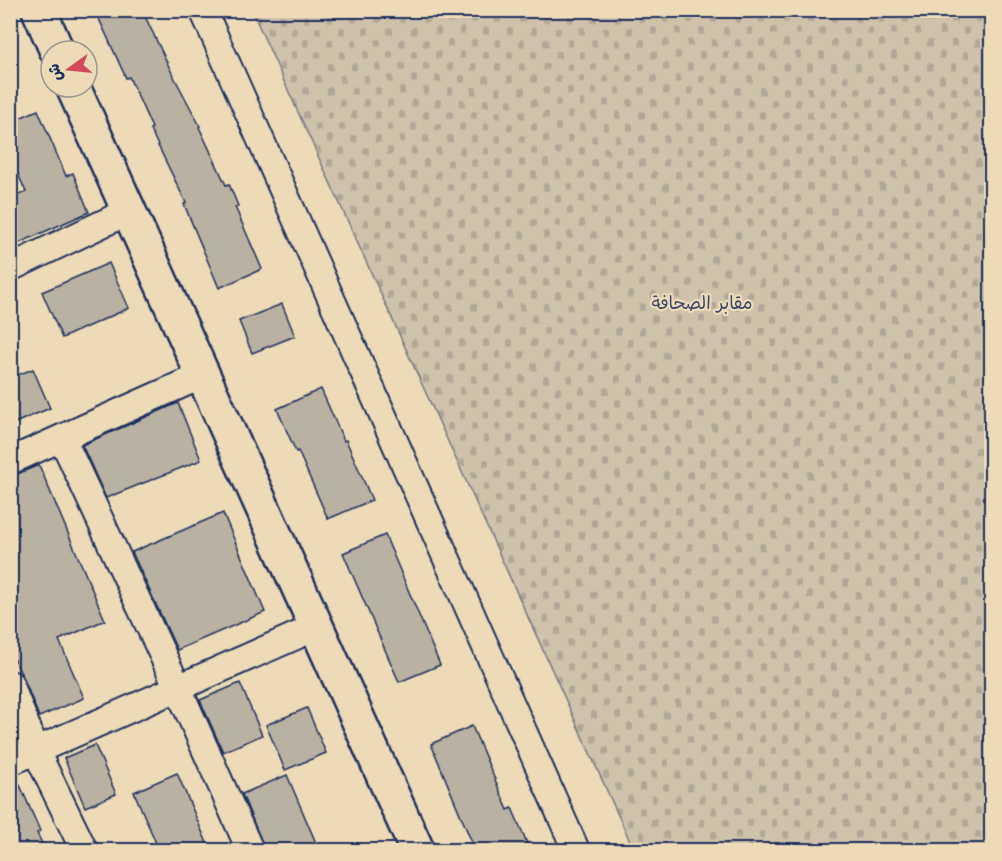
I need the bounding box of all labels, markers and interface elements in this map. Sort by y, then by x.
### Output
north arrow [39,39,99,99]
text: ش [40,62,67,85]
park label: مقابر الصحافة [652,288,752,315]

